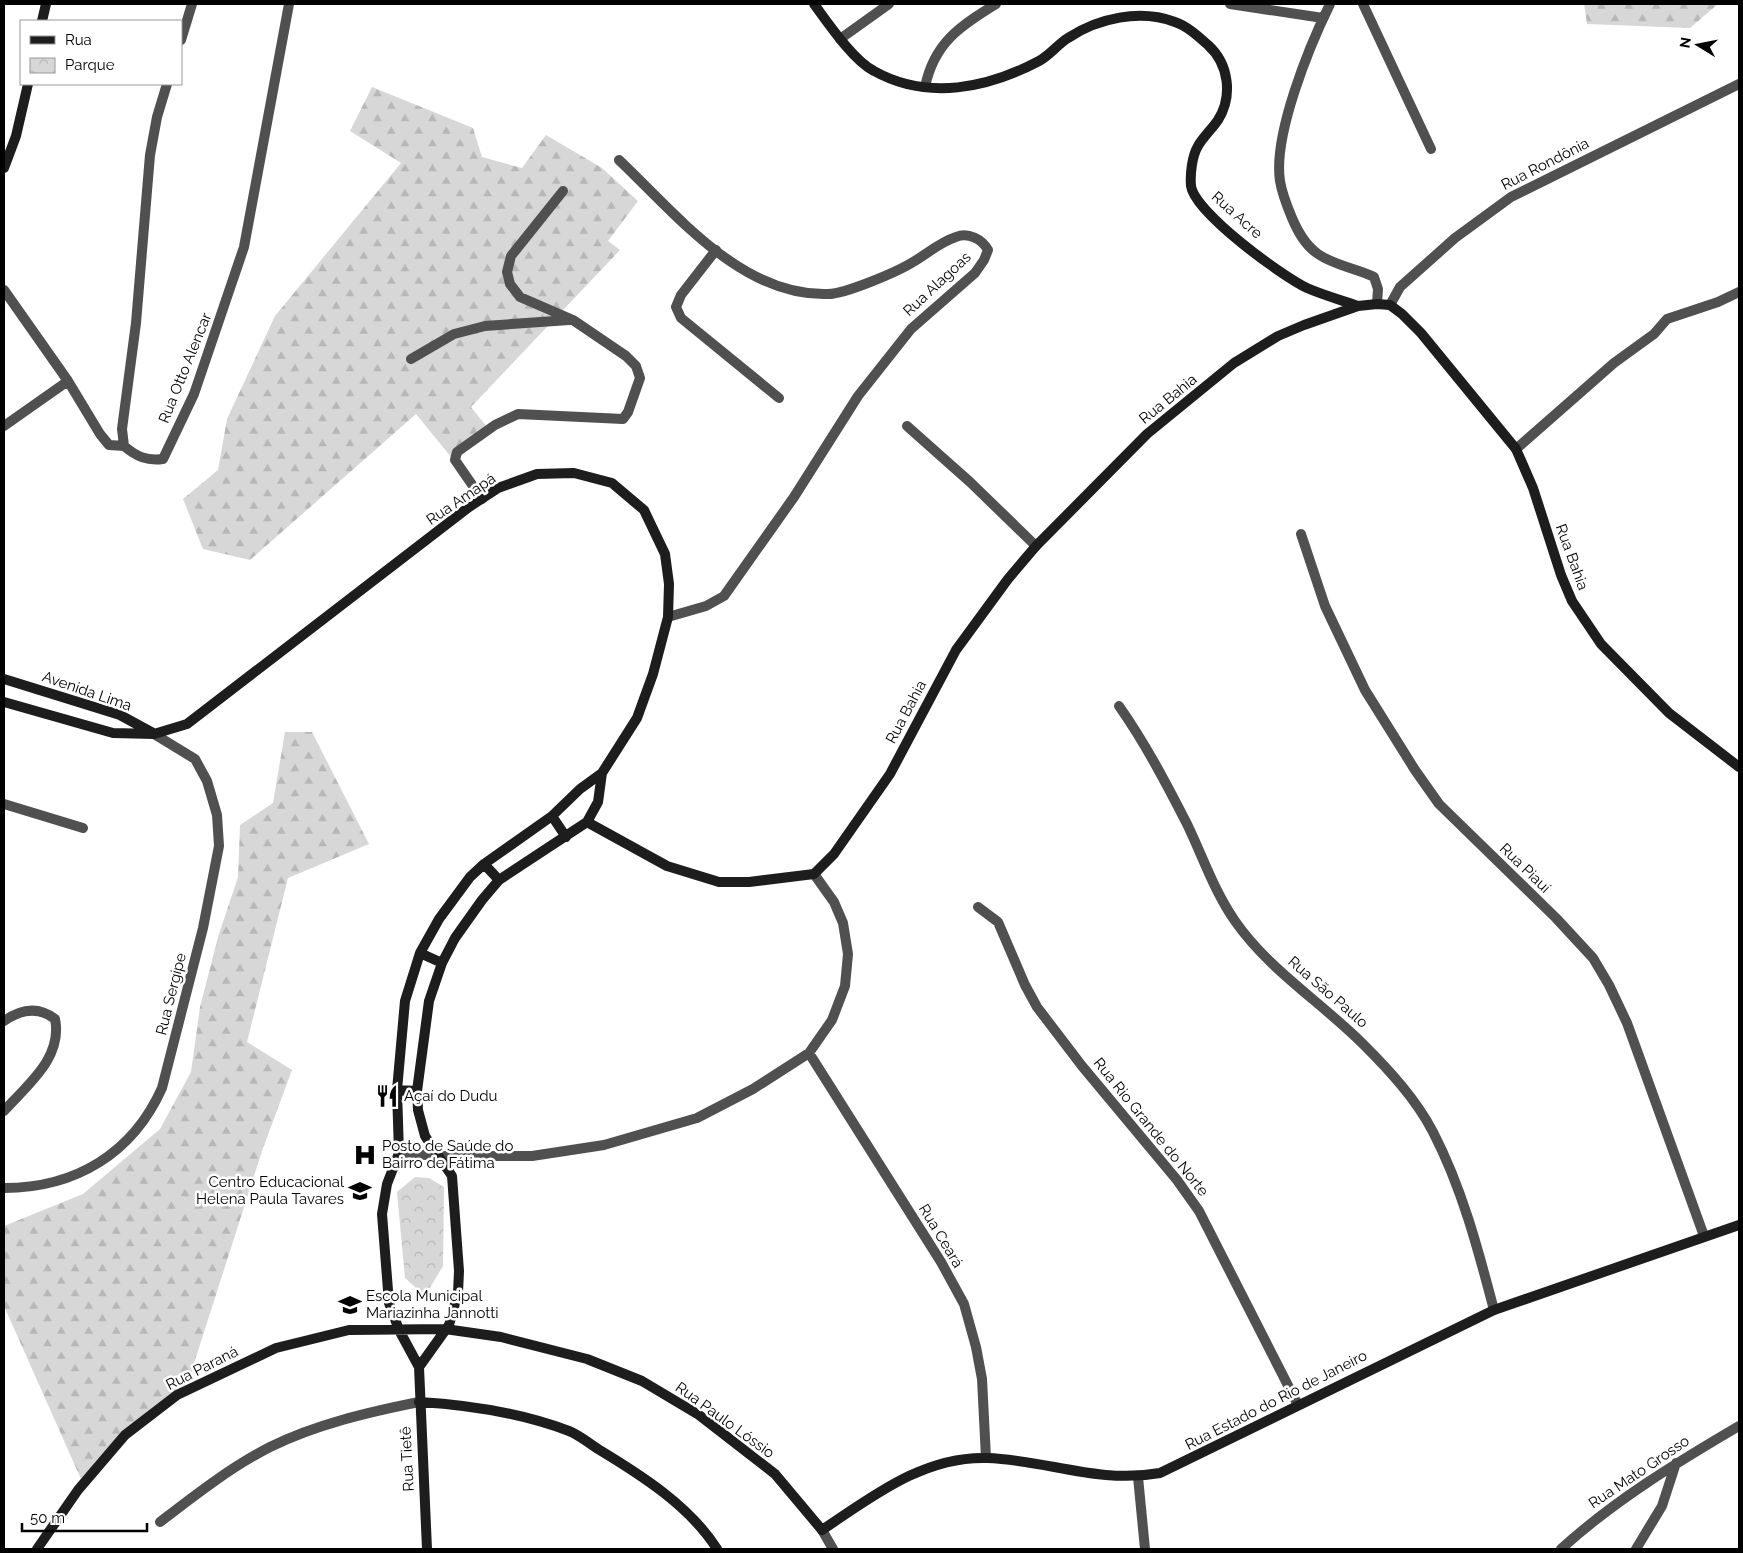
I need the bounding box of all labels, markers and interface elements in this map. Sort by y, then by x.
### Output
legend [20,20,182,85]
north arrow [1673,20,1723,70]
text: Rua [65,31,92,49]
text: N [1676,36,1694,49]
text: Parque [65,56,115,74]
street label: Rua Rondônia [1498,134,1592,194]
street label: Rua Acre [1208,188,1266,243]
street label: Rua Alagoas [899,248,975,320]
street label: Rua Otto Alencar [155,309,216,426]
street label: Rua Bahia [1136,370,1200,428]
street label: Rua Amapá [423,469,499,529]
street label: Rua Bahia [1552,522,1592,592]
street label: Avenida Lima [40,667,134,715]
street label: Rua Bahia [882,677,930,747]
street label: Rua Piauí [1496,839,1555,897]
street label: Rua Sergipe [152,951,190,1037]
street label: Rua São Paulo [1284,952,1372,1032]
street label: Rua Rio Grande do Norte [1090,1054,1212,1200]
restaurant icon: Açaí do Dudu [374,1083,400,1109]
place label: Açaí do Dudu [404,1087,497,1105]
place label: Posto de Saúde do Bairro de Fátima [382,1137,513,1172]
hospital icon: Posto de Saúde do Bairro de Fátima [352,1142,378,1168]
place label: Centro Educacional Helena Paula Tavares [196,1173,345,1208]
school or university icon: Centro Educacional Helena Paula Tavares [347,1178,373,1204]
street label: Rua Ceará [915,1201,967,1271]
place label: Escola Municipal Mariazinha Jannotti [366,1287,499,1322]
school or university icon: Escola Municipal Mariazinha Jannotti [337,1292,363,1318]
street label: Rua Paraná [163,1342,241,1394]
street label: Rua Estado do Rio de Janeiro [1182,1346,1370,1454]
street label: Rua Paulo Lóssio [672,1378,778,1462]
street label: Rua Tietê [396,1426,418,1492]
street label: Rua Mato Grosso [1585,1432,1693,1512]
scale bar [22,1500,148,1532]
text: 50 m [30,1509,65,1527]

